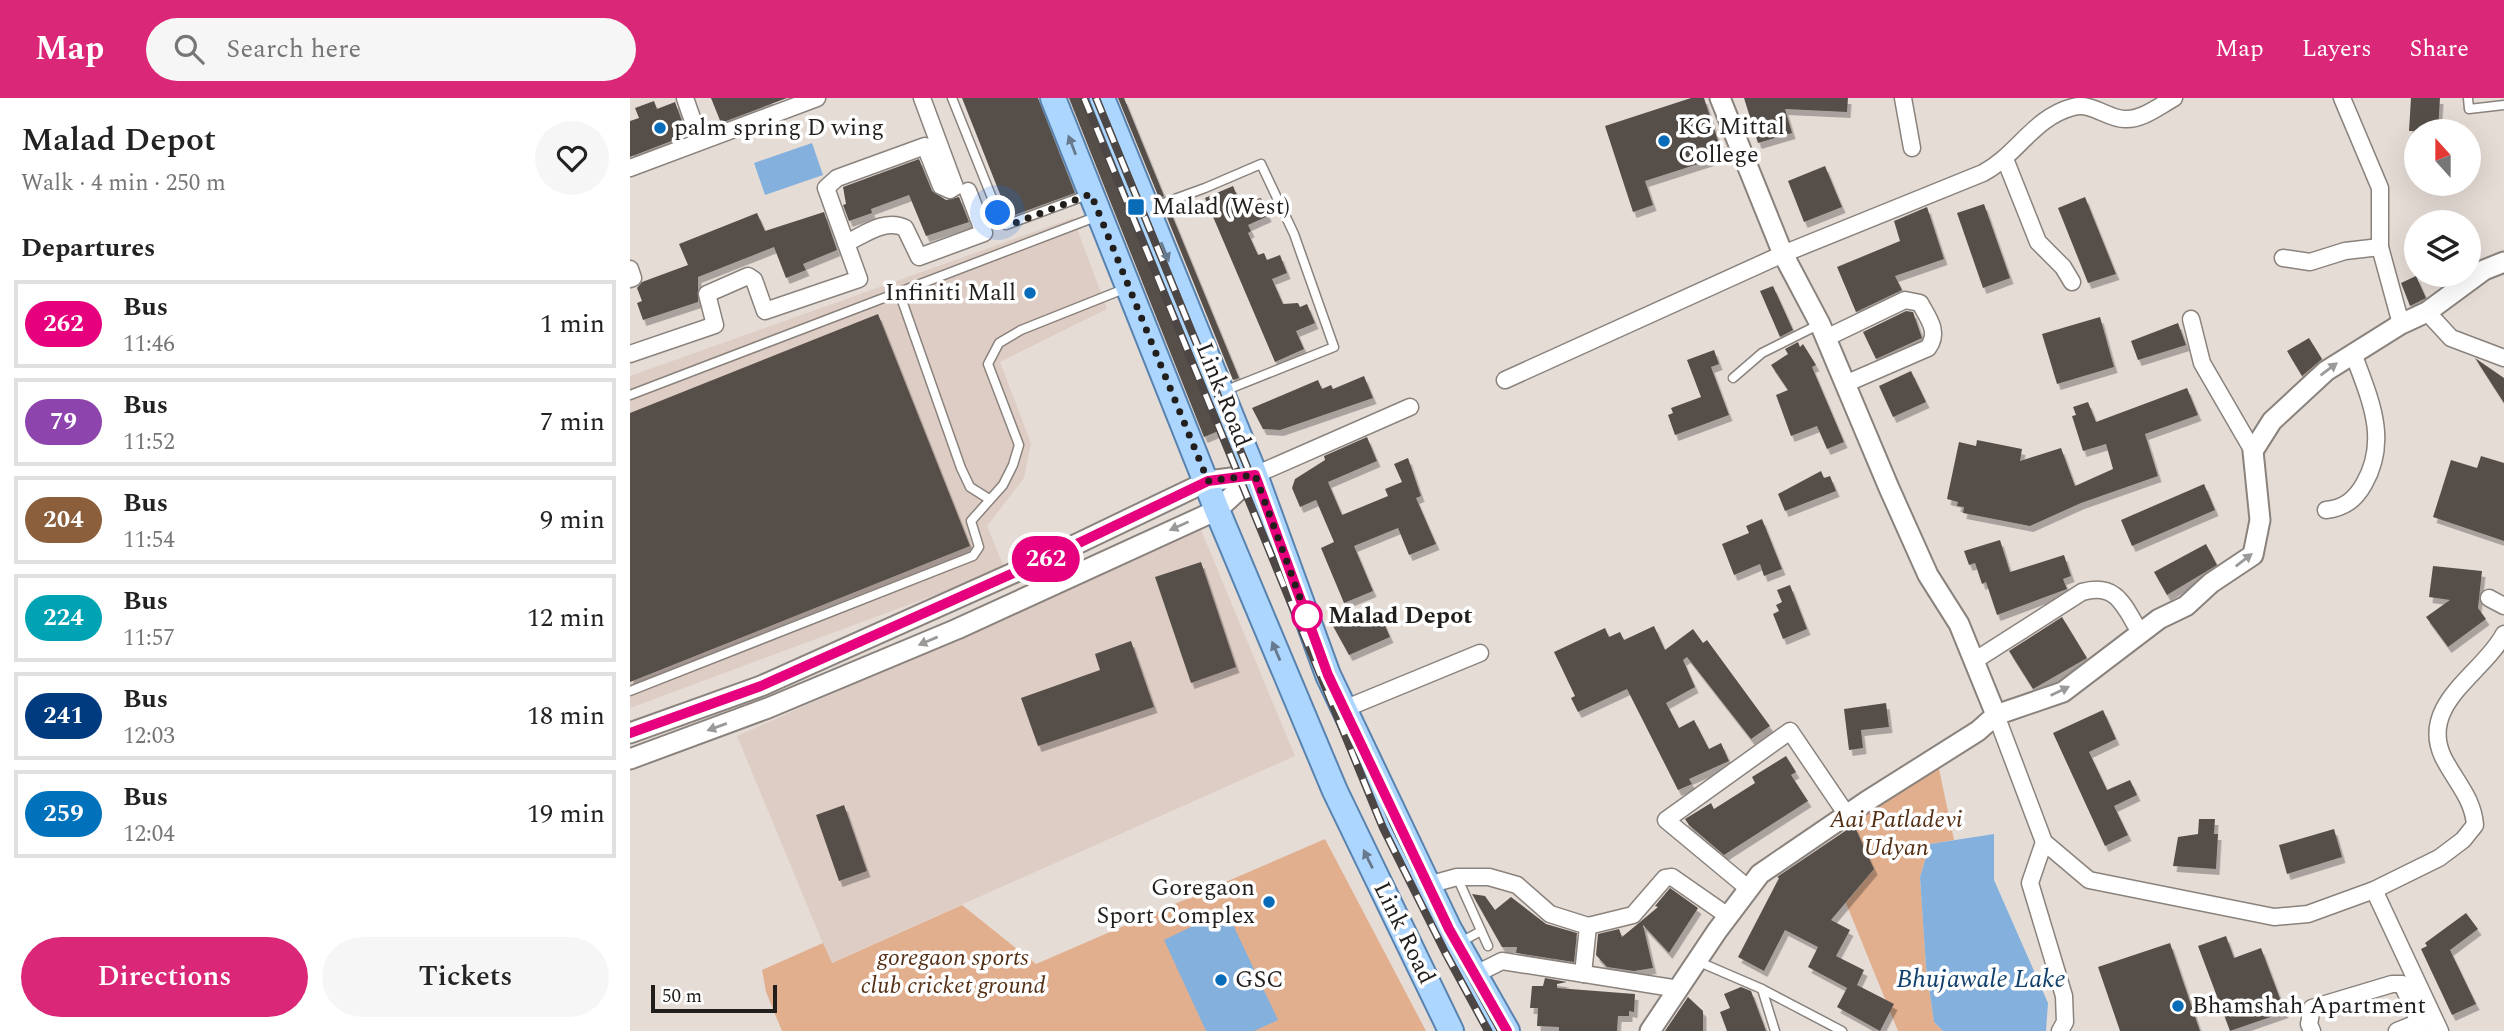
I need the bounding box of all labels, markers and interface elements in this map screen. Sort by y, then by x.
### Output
search box [146,18,636,81]
text: Map [35,24,104,74]
text: Search here [226,29,361,69]
icon: search [170,30,208,68]
text: Map [2215,31,2264,67]
text: Layers [2302,31,2372,67]
text: Share [2410,31,2469,67]
place label: KG Mittal College [1678,109,1785,173]
place label: palm spring D wing [674,110,884,146]
text: Malad Depot [21,115,216,165]
north arrow [2404,119,2482,196]
map controls [2404,119,2481,287]
marker: palm spring D wing [652,120,668,136]
button: heart [535,121,609,195]
marker: KG Mittal College [1656,133,1672,149]
one-way arrow [1066,135,1077,156]
text: Walk · 4 min · 250 m [21,166,226,201]
place label: Malad (West) [1152,189,1290,225]
your location [980,195,1015,230]
marker: Malad (West) [1126,197,1146,217]
button: layers [2404,210,2481,287]
text: Departures [21,228,155,268]
one-way arrow [1159,242,1170,263]
place label: Infiniti Mall [885,275,1016,311]
marker: Infiniti Mall [1022,285,1038,301]
text: Bus [123,287,168,327]
text: 1 min [540,304,605,344]
text: 262 [43,306,84,342]
text: 11:46 [123,327,175,362]
street label: Link Road [1186,337,1260,453]
one-way arrow [2320,362,2338,376]
text: Bus [123,385,168,425]
text: 7 min [540,402,605,442]
text: 79 [50,404,77,440]
text: 11:52 [123,425,175,460]
text: Bus [123,483,168,523]
text: 9 min [540,500,605,540]
text: 204 [43,502,84,538]
one-way arrow [1169,521,1190,532]
text: 11:54 [123,523,175,558]
line badge: 262 [1006,536,1086,582]
text: 262 [1026,541,1066,577]
one-way arrow [2235,553,2253,568]
text: Bus [123,581,168,621]
text: 12 min [527,598,605,638]
place label: Malad Depot [1328,598,1473,634]
text: 224 [43,600,84,636]
marker: Malad Depot [1292,601,1322,631]
text: 11:57 [123,621,175,656]
one-way arrow [918,635,938,647]
one-way arrow [1270,641,1281,662]
text: Bus [123,679,168,719]
one-way arrow [2050,685,2070,697]
text: 18 min [527,696,605,736]
text: 241 [43,698,84,734]
text: 12:03 [123,719,175,754]
one-way arrow [707,722,728,733]
text: Bus [123,777,168,817]
text: 19 min [527,794,605,834]
text: 259 [43,796,84,832]
park label: Aai Patladevi Udyan [1828,802,1963,866]
text: 12:04 [123,817,175,852]
one-way arrow [1362,849,1374,869]
place label: Goregaon Sport Complex [1097,870,1255,934]
street label: Link Road [1364,876,1444,990]
marker: Goregaon Sport Complex [1261,894,1277,910]
button: Directions [21,937,308,1017]
button: Tickets [322,937,609,1017]
park label: goregaon sports club cricket ground [860,940,1046,1004]
water label: Bhujawale Lake [1896,959,2066,999]
place label: GSC [1235,962,1284,998]
marker: GSC [1213,972,1229,988]
scale bar [651,982,777,1014]
text: 50 m [662,982,702,1011]
place label: Bhamshah Apartment [2192,988,2426,1024]
marker: Bhamshah Apartment [2170,998,2186,1014]

